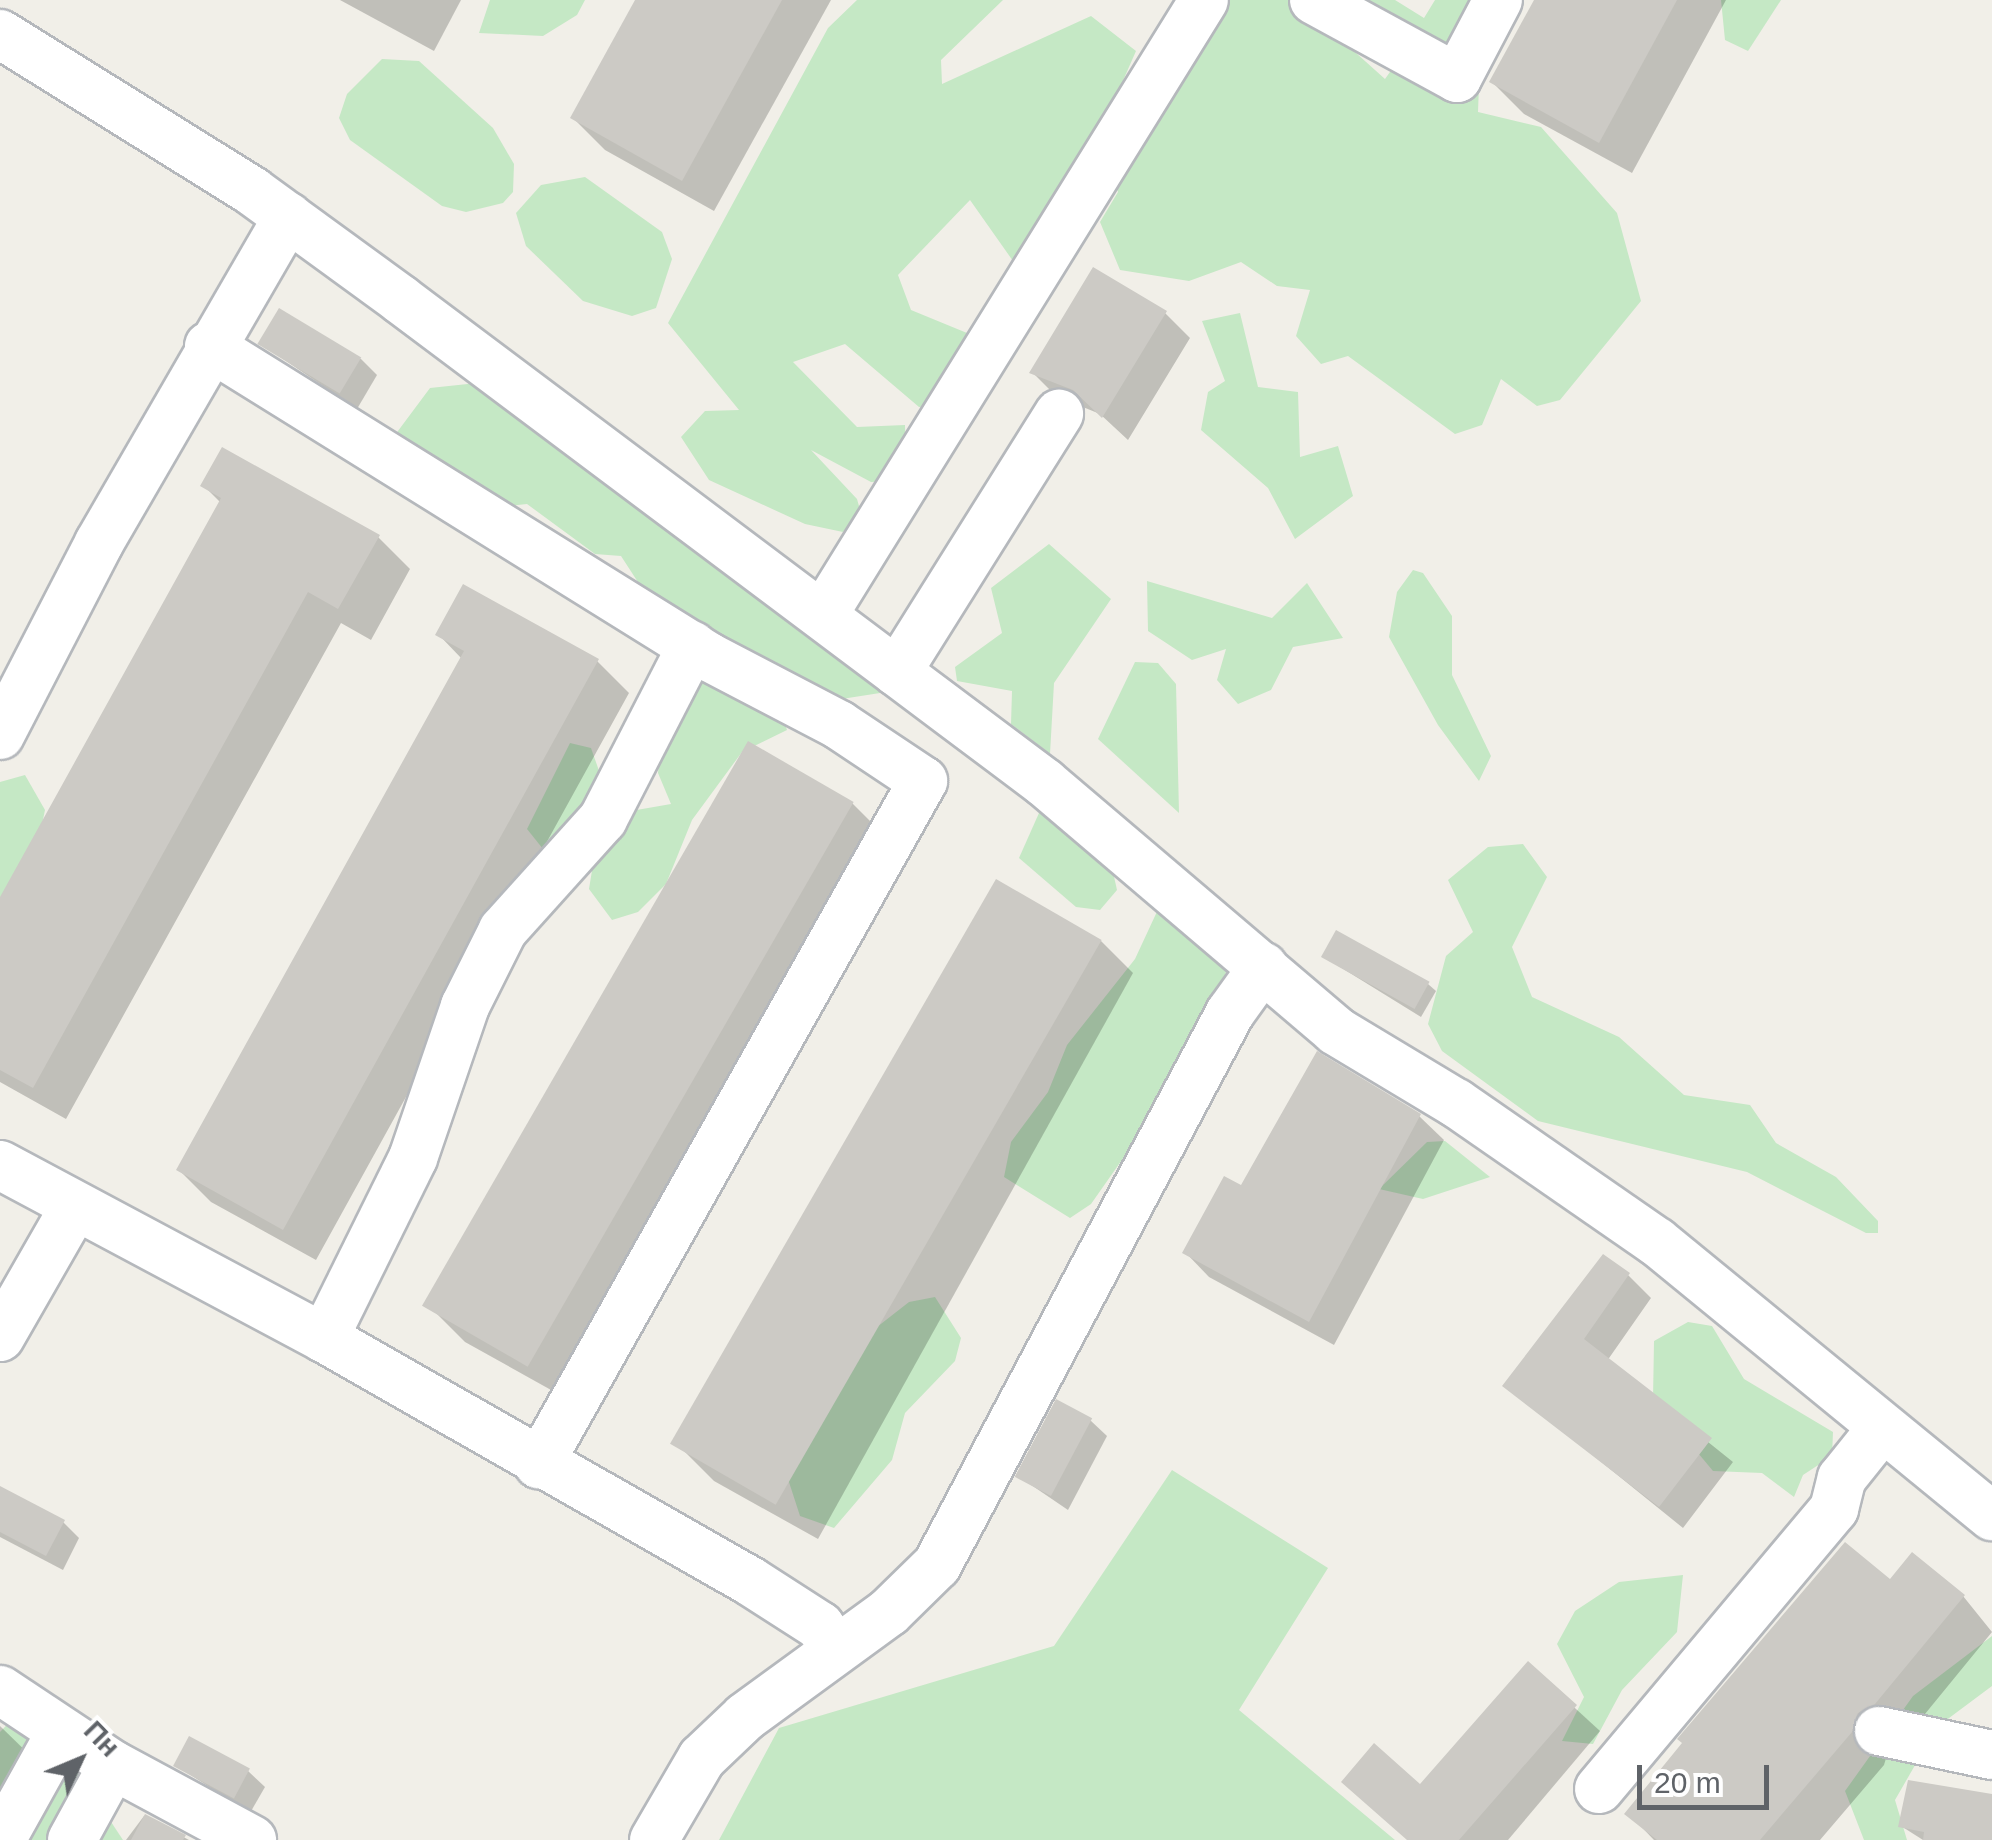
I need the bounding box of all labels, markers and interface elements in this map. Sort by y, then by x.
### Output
north arrow [30,1710,130,1810]
text: Пн [78,1715,126,1763]
scale bar [1642,1745,1774,1807]
text: 20 m [1654,1766,1721,1799]

